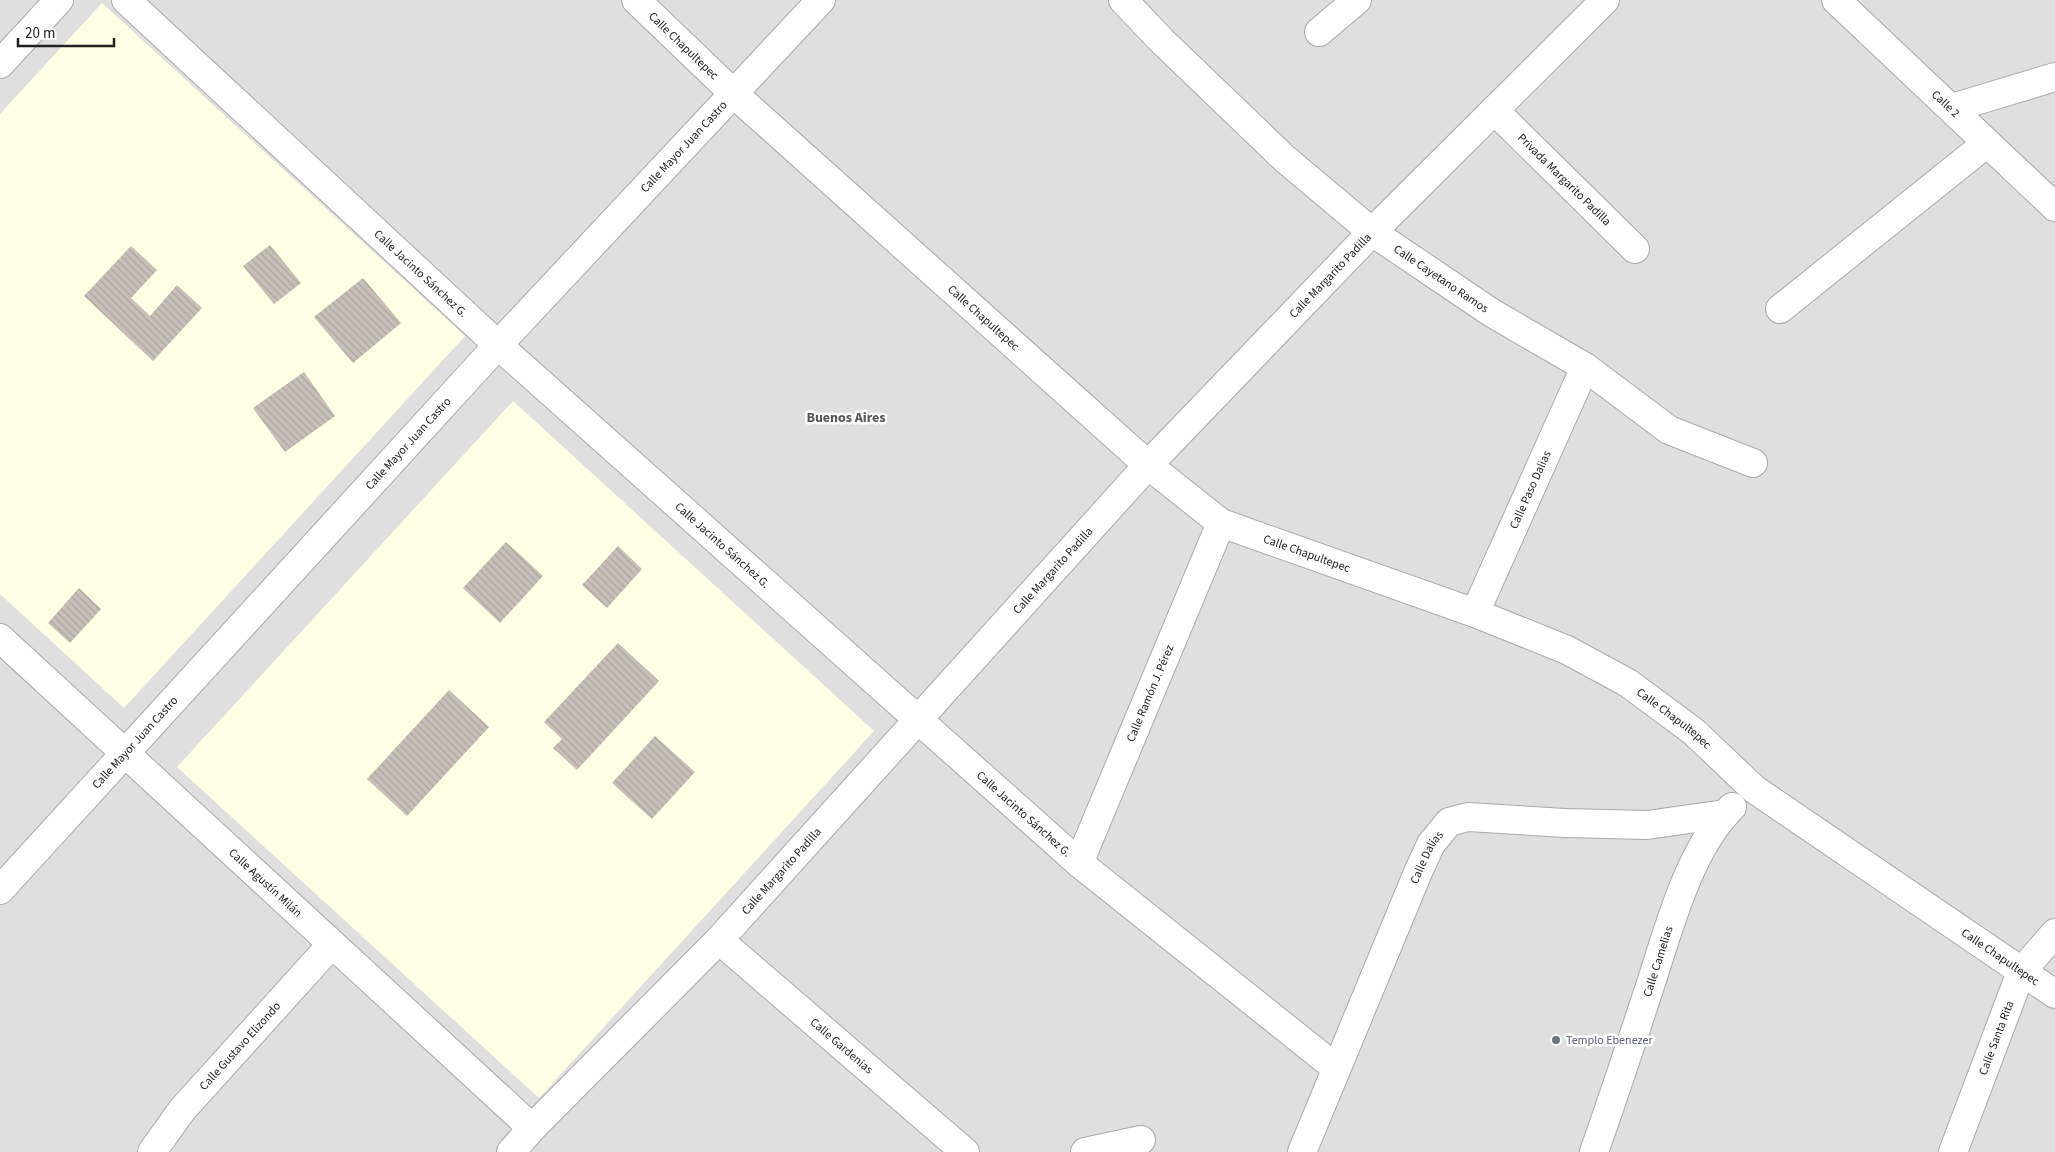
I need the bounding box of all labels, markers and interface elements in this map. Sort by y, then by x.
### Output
street label: Calle Chapultepec [645,8,722,84]
scale bar [18,15,114,47]
text: 20 m [25,23,55,44]
street label: Calle 2 [1927,86,1963,122]
street label: Calle Mayor Juan Castro [637,97,731,197]
street label: Privada Margarito Padilla [1514,130,1615,230]
street label: Calle Jacinto Sánchez G. [370,226,471,321]
street label: Calle Margarito Padilla [1286,229,1376,322]
street label: Calle Cayetano Ramos [1390,241,1492,317]
street label: Calle Chapultepec [944,281,1023,355]
street label: Calle Mayor Juan Castro [362,393,455,494]
district label: Buenos Aires [806,408,886,428]
street label: Calle Paso Dalias [1506,448,1556,532]
street label: Calle Jacinto Sánchez G. [671,498,773,592]
street label: Calle Margarito Padilla [1009,523,1097,618]
street label: Calle Chapultepec [1261,531,1353,577]
street label: Calle Ramón J. Pérez [1122,642,1178,745]
street label: Calle Chapultepec [1633,684,1715,754]
street label: Calle Mayor Juan Castro [88,692,182,793]
street label: Calle Jacinto Sánchez G. [972,767,1075,861]
street label: Calle Margarito Padilla [738,824,826,919]
street label: Calle Dalias [1406,827,1447,887]
street label: Calle Agustín Milán [225,845,306,921]
street label: Calle Camelias [1639,924,1678,999]
street label: Calle Chapultepec [1958,925,2043,990]
street label: Calle Gustavo Elizondo [196,998,285,1094]
street label: Calle Santa Rita [1975,998,2018,1078]
street label: Calle Gardenias [806,1014,877,1078]
place label: Templo Ebenezer [1566,1032,1654,1049]
marker: Templo Ebenezer [1550,1034,1562,1046]

